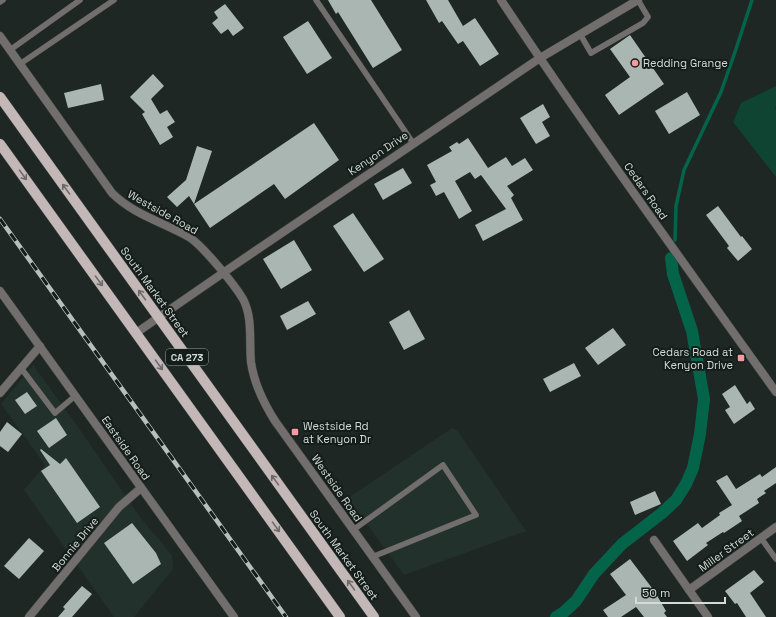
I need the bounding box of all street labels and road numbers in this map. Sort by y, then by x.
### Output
street label: Kenyon Drive [345,128,411,178]
street label: Cedars Road [621,160,671,222]
street label: Westside Road [125,187,201,237]
street label: South Market Street [118,244,192,340]
road number: CA 273 [166,349,208,365]
street label: Eastside Road [99,413,153,483]
street label: Westside Road [309,452,365,524]
street label: South Market Street [307,507,381,603]
street label: Bonnie Drive [49,514,101,574]
street label: Miller Street [696,525,756,575]

